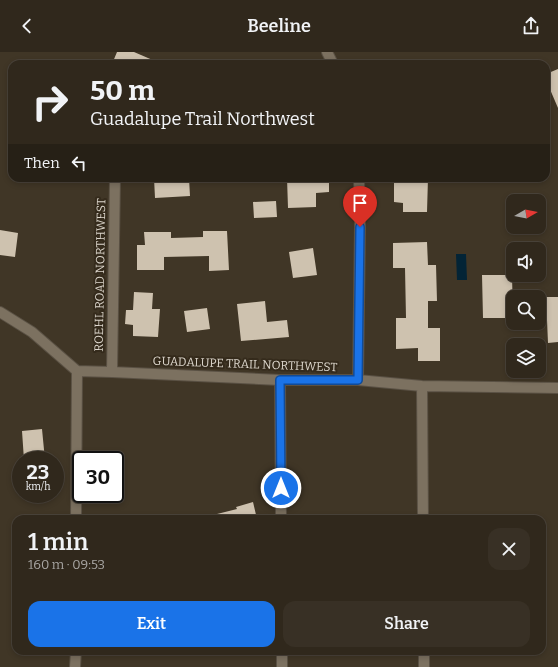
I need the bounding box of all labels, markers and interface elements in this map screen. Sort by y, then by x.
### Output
icon: back [16,15,38,37]
text: Beeline [247,15,311,37]
icon: share [520,15,542,37]
text: 50 m [90,74,155,107]
icon: right [24,76,76,128]
text: Guadalupe Trail Northwest [90,108,315,130]
icon: left [68,152,90,174]
text: Then [24,154,60,172]
pin [343,186,377,227]
icon: arrive [349,192,371,214]
north arrow [506,194,546,234]
map controls [506,194,546,378]
street label: ROEHL ROAD NORTHWEST [92,198,108,352]
button: sound [506,242,546,282]
button: search [506,290,546,330]
button: layers [506,338,546,378]
street label: GUADALUPE TRAIL NORTHWEST [152,354,338,374]
speed limit sign: 30 [72,451,124,503]
text: 23 [27,460,49,484]
position arrow [260,467,302,509]
text: km/h [26,481,50,493]
text: 1 min [28,528,88,556]
button: close [488,528,530,570]
text: 160 m · 09:53 [28,557,105,572]
button: Exit [28,601,275,647]
button: Share [283,601,530,647]

